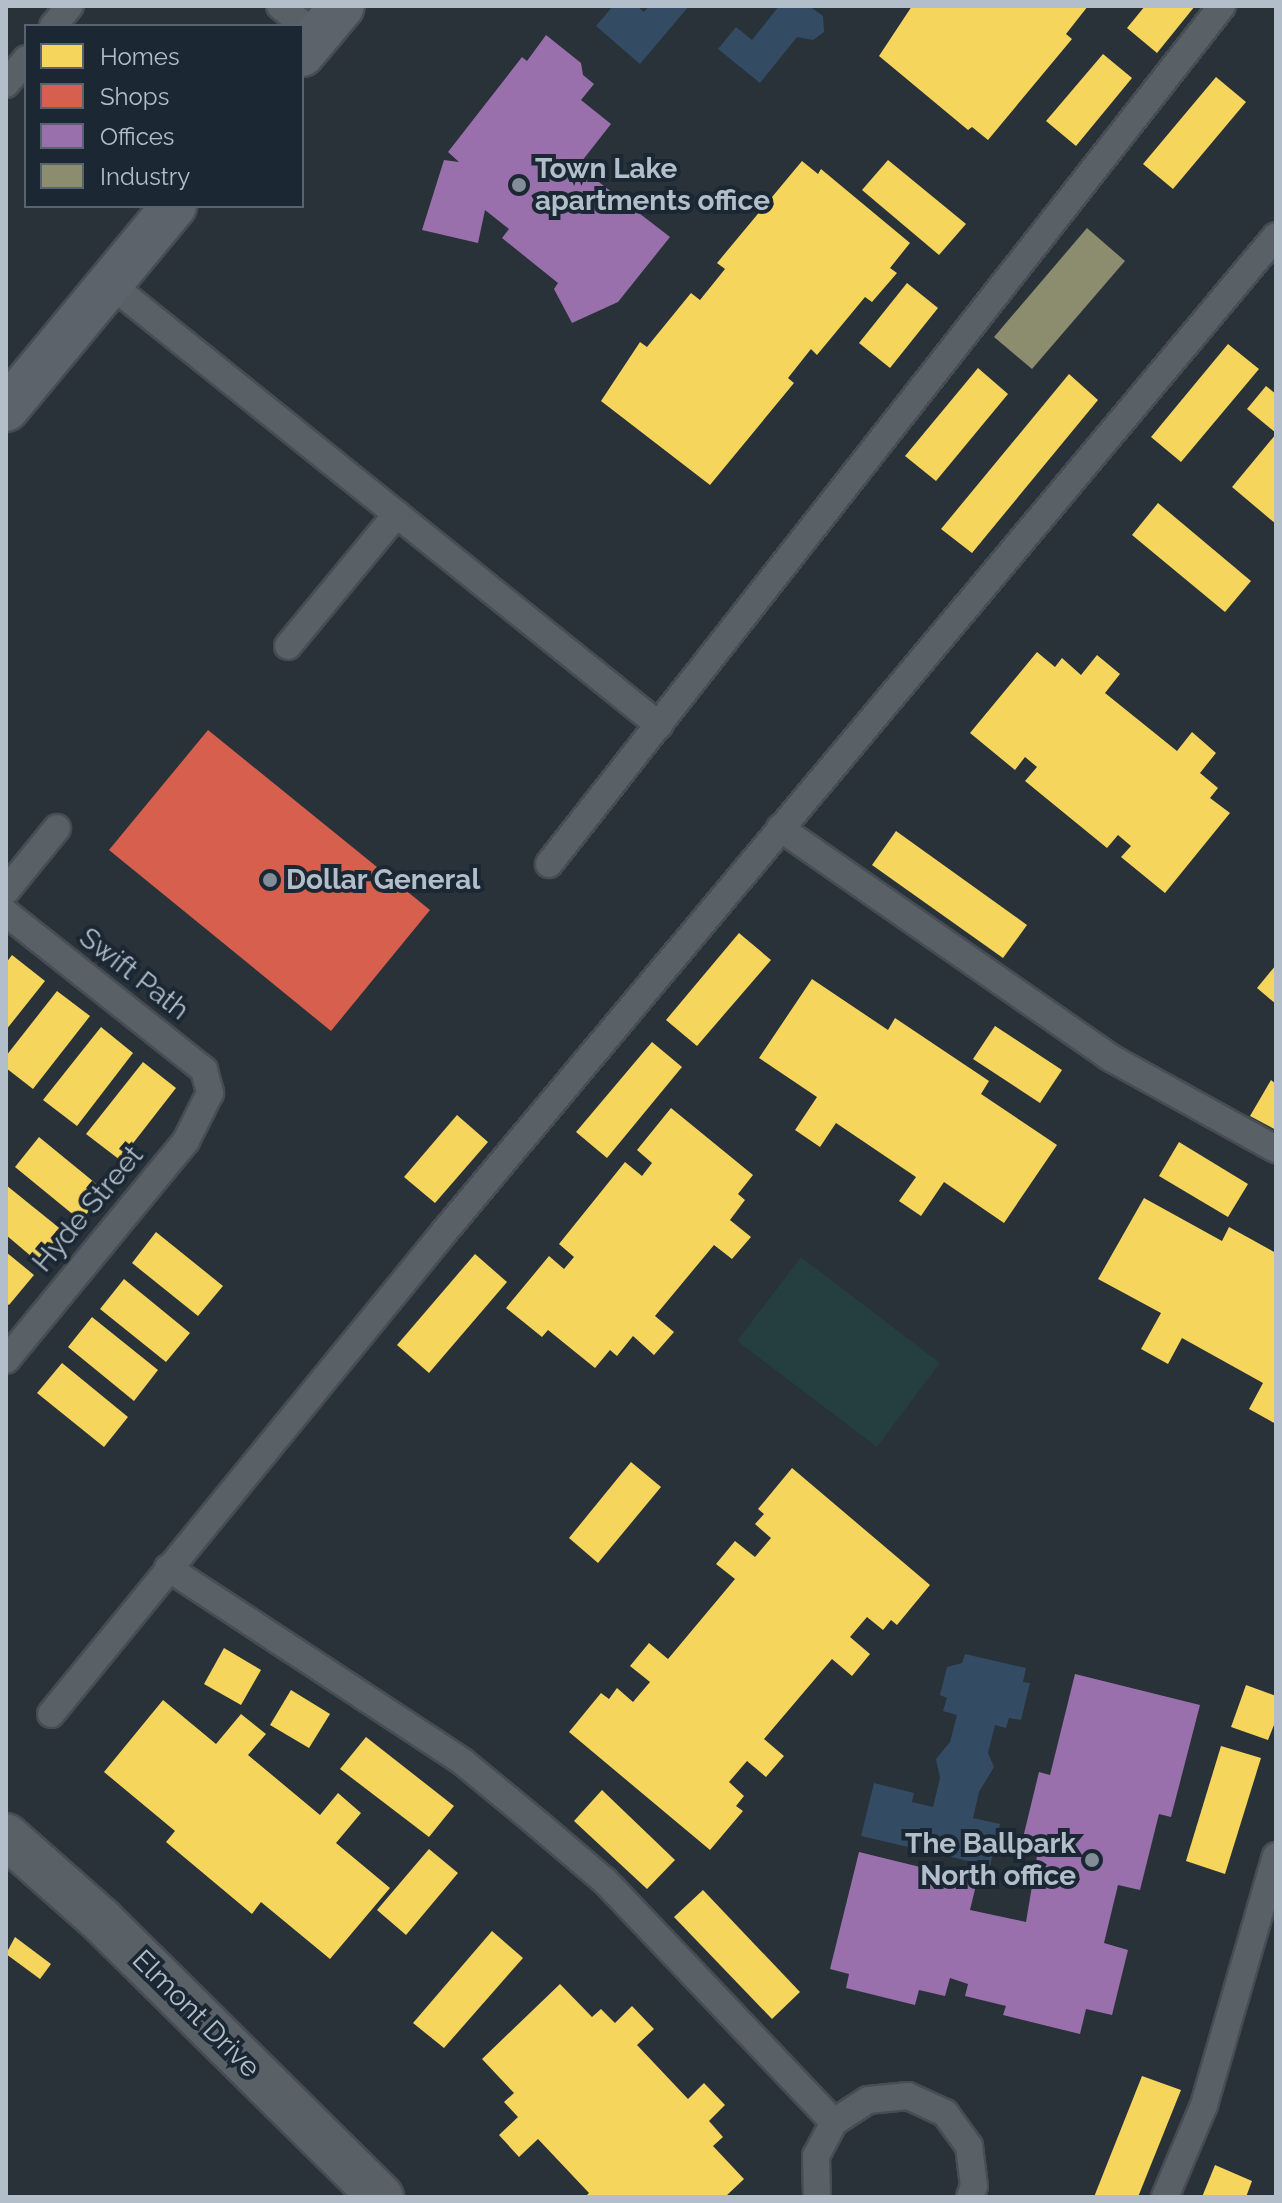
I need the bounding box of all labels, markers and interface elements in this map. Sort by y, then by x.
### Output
legend [24,24,304,208]
text: Homes [100,42,180,71]
text: Shops [100,82,169,111]
text: Offices [100,122,174,151]
place label: Town Lake apartments office [535,152,770,218]
text: Industry [100,162,190,191]
marker: Town Lake apartments office [510,176,528,194]
place label: Dollar General [286,863,481,897]
marker: Dollar General [261,871,279,889]
street label: Swift Path [73,921,195,1027]
street label: Hyde Street [26,1139,150,1279]
place label: The Ballpark North office [905,1827,1076,1893]
marker: The Ballpark North office [1083,1851,1101,1869]
street label: Elmont Drive [125,1943,267,2085]

